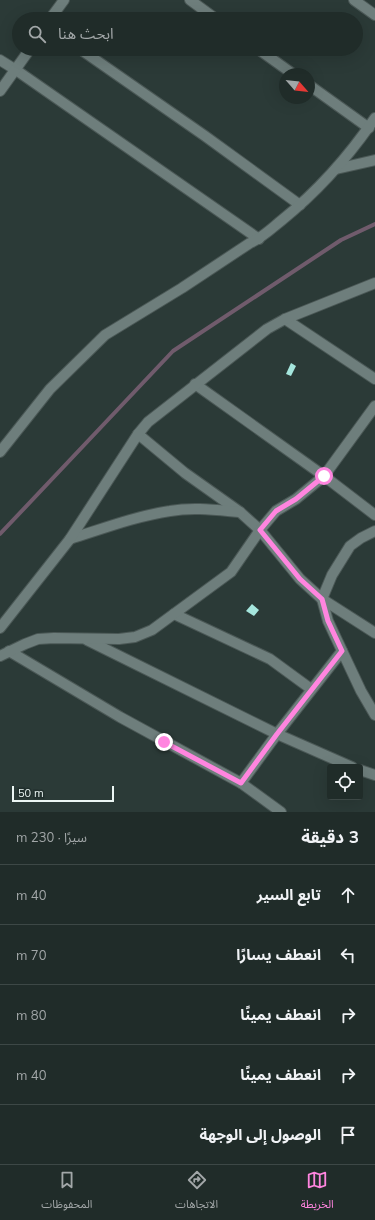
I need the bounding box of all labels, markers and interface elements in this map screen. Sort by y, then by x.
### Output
search box [12,12,363,56]
icon: search [26,23,48,45]
text: ابحث هنا [58,24,114,43]
north arrow [279,68,315,104]
route start [315,467,333,485]
route end [155,733,173,751]
map controls [327,764,363,800]
button: locate [327,764,363,800]
scale bar [12,784,114,803]
text: 50 m [18,786,44,800]
text: 3 دقيقة [301,826,359,847]
text: سيرًا · 230 m [16,829,87,845]
icon: ahead [337,884,359,906]
text: تابع السير [257,885,321,904]
text: 40 m [16,887,46,903]
icon: left [337,944,359,966]
text: انعطف يسارًا [236,945,321,964]
text: 70 m [16,947,46,963]
icon: right [337,1004,359,1026]
text: انعطف يمينًا [240,1005,321,1024]
text: 80 m [16,1007,46,1023]
icon: right [337,1064,359,1086]
text: انعطف يمينًا [240,1065,321,1084]
text: 40 m [16,1067,46,1083]
icon: arrive [337,1124,359,1146]
text: الوصول إلى الوجهة [200,1125,321,1144]
tab: المحفوظات [41,1169,92,1216]
tab: الاتجاهات [175,1169,218,1216]
tab: الخريطة [301,1169,334,1216]

